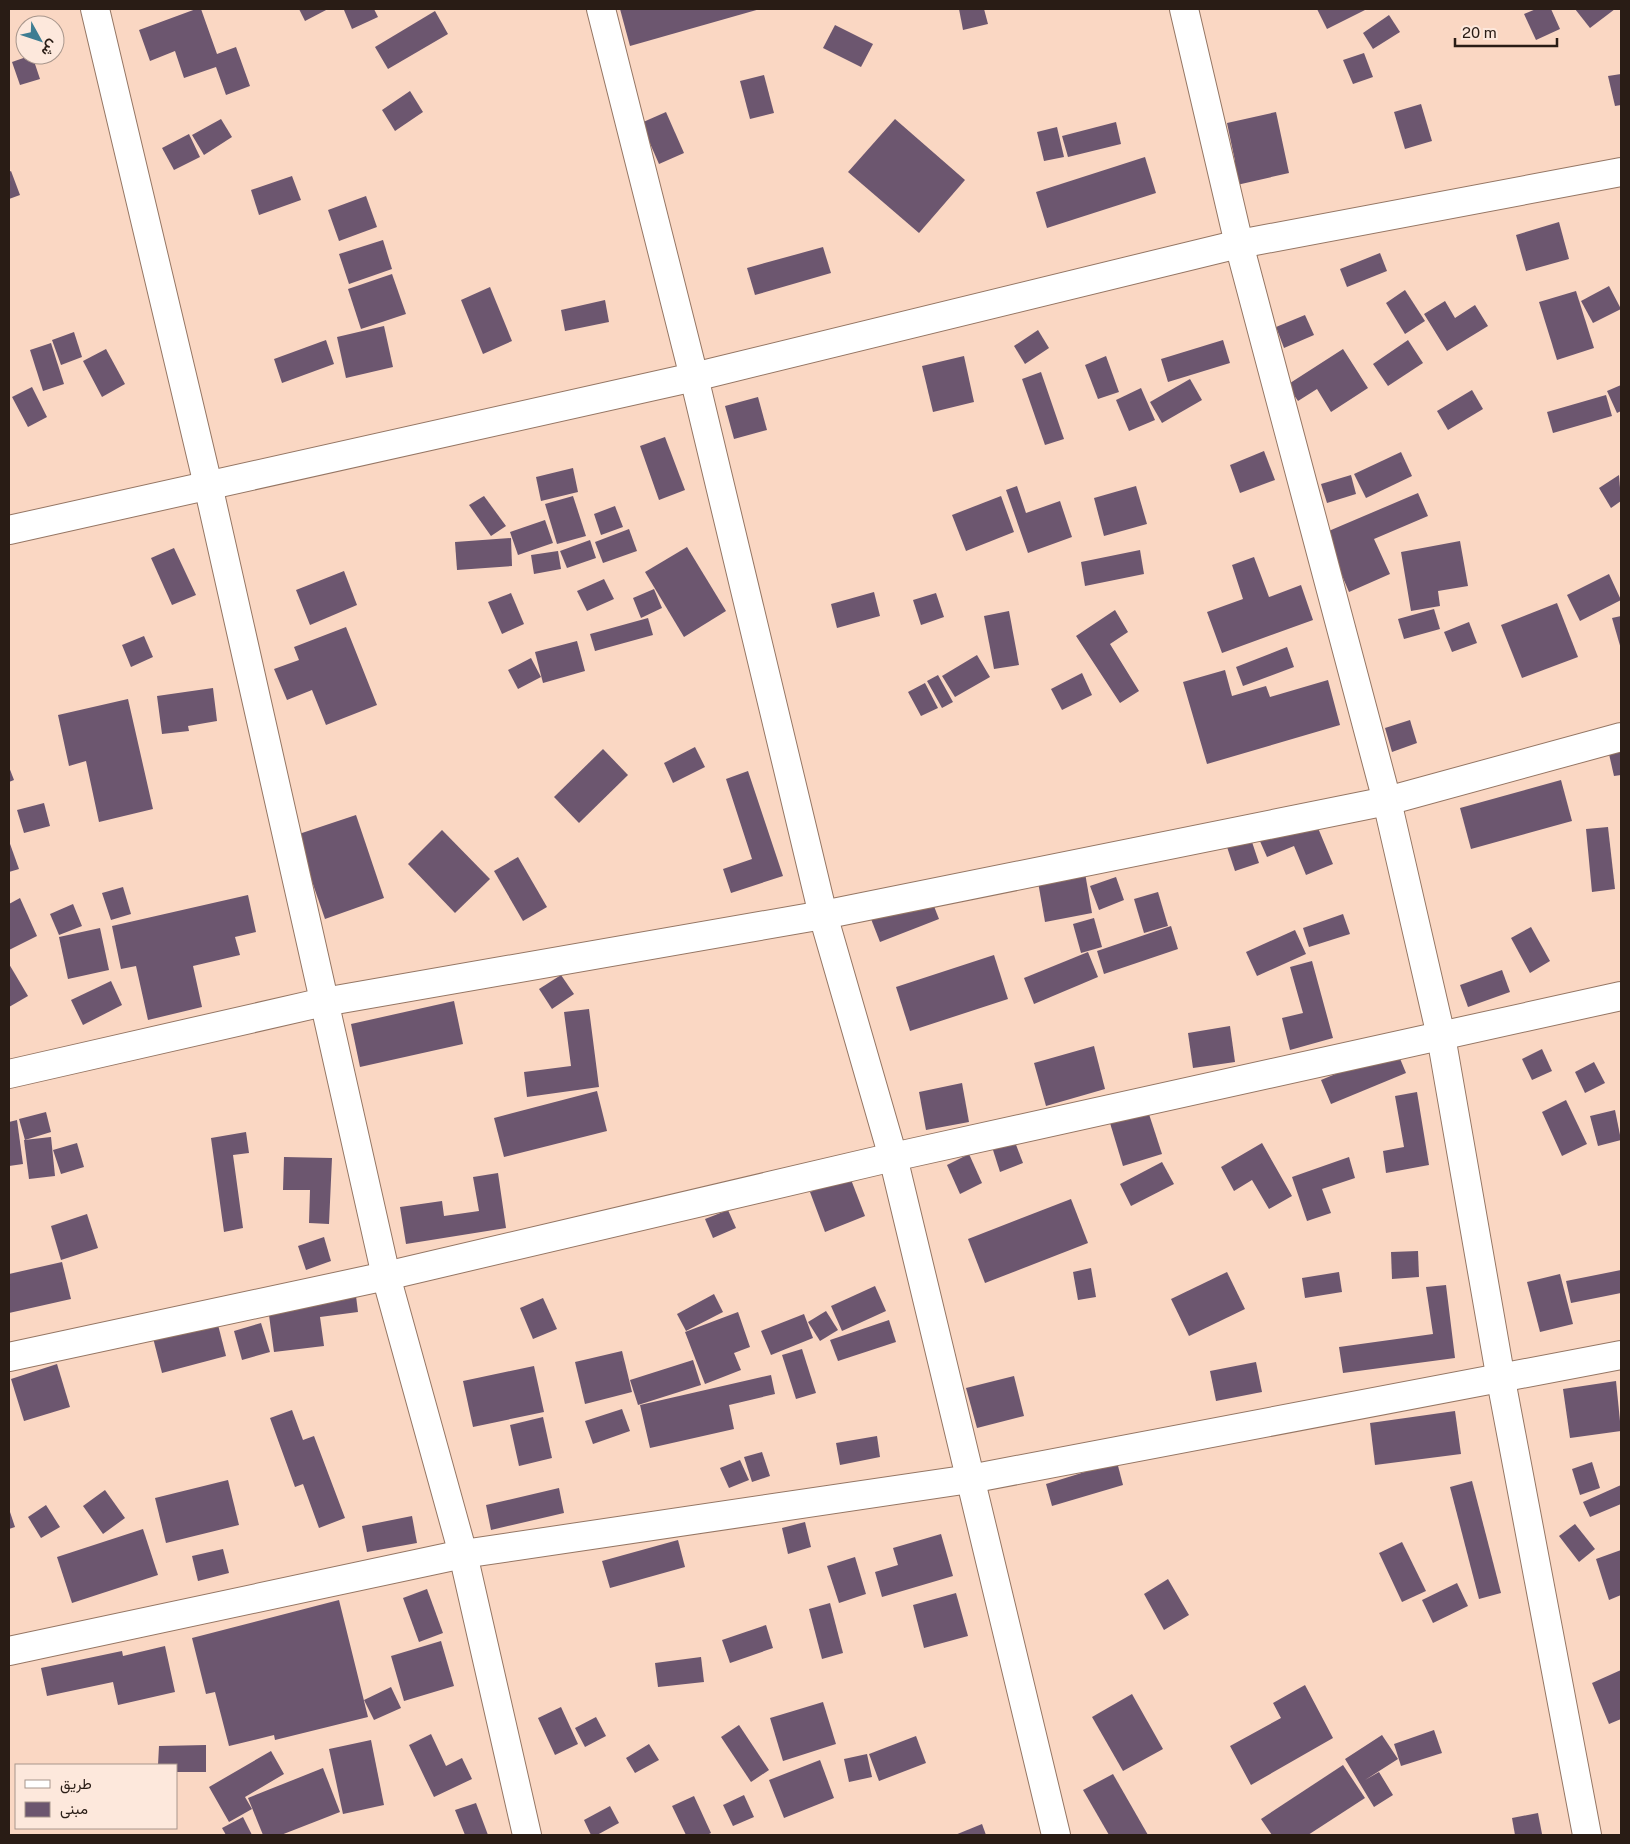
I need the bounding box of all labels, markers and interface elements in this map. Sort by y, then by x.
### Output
north arrow [15,15,65,65]
scale bar [1455,15,1558,47]
text: 20 m [1462,24,1497,41]
text: ش [38,36,61,60]
legend [15,1764,178,1829]
text: طريق [60,1775,92,1794]
text: مبنى [60,1800,88,1819]

